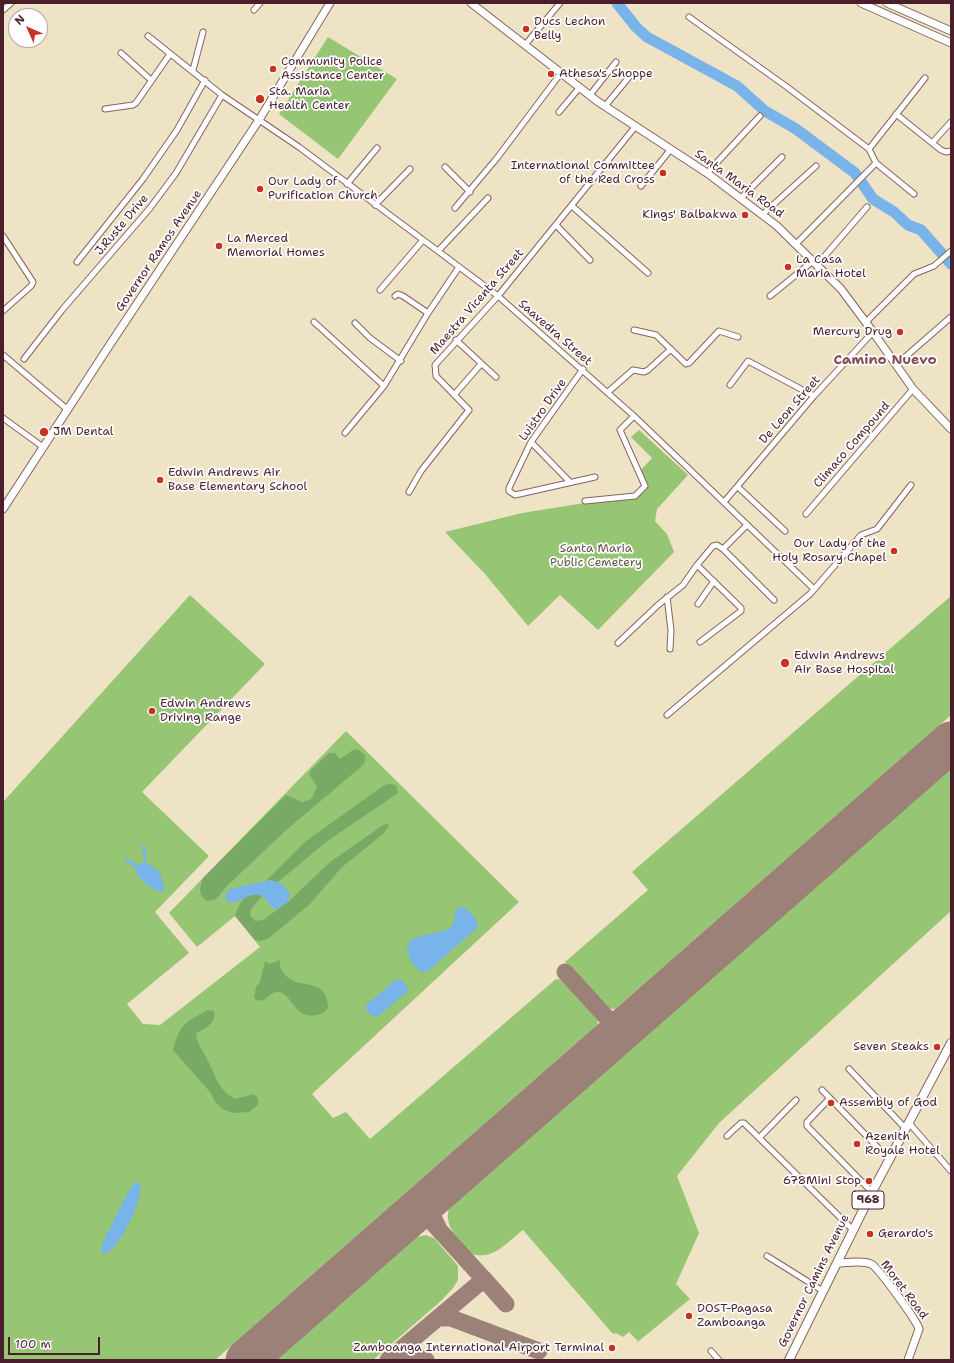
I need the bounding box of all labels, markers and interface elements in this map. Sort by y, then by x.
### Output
north arrow [8,8,48,48]
text: N [11,11,28,28]
place label: Ducs Lechon Belly [534,15,605,43]
marker: Ducs Lechon Belly [521,24,531,34]
place label: Community Police Assistance Center [281,55,384,83]
marker: Community Police Assistance Center [268,64,278,74]
place label: Athesa's Shoppe [559,67,653,81]
marker: Athesa's Shoppe [546,69,556,79]
place label: Sta. Maria Health Center [269,85,350,113]
marker: Sta. Maria Health Center [254,93,266,105]
street label: Santa Maria Road [692,147,786,221]
place label: International Committee of the Red Cross [511,159,655,187]
marker: International Committee of the Red Cross [658,168,668,178]
place label: Our Lady of Purification Church [268,175,378,203]
marker: Our Lady of Purification Church [255,184,265,194]
street label: Governor Ramos Avenue [113,187,205,315]
street label: J.Ruste Drive [92,192,152,258]
place label: Kings' Balbakwa [642,208,737,222]
marker: Kings' Balbakwa [740,210,750,220]
place label: La Merced Memorial Homes [227,232,325,260]
marker: La Merced Memorial Homes [214,241,224,251]
street label: Maestra Vicenta Street [427,246,527,358]
place label: La Casa Maria Hotel [796,253,866,281]
marker: La Casa Maria Hotel [783,262,793,272]
street label: Saavedra Street [515,297,595,369]
place label: Mercury Drug [813,325,892,339]
marker: Mercury Drug [895,327,905,337]
district label: Camino Nuevo [833,352,937,368]
street label: De Leon Street [756,373,824,447]
street label: Luistro Drive [516,376,570,444]
street label: Climaco Compound [811,399,893,491]
place label: JM Dental [53,425,113,439]
marker: JM Dental [38,426,50,438]
place label: Edwin Andrews Air Base Elementary School [168,466,307,494]
marker: Edwin Andrews Air Base Elementary School [155,475,165,485]
place label: Our Lady of the Holy Rosary Chapel [772,537,886,565]
park label: Santa Maria Public Cemetery [550,542,642,570]
marker: Our Lady of the Holy Rosary Chapel [889,546,899,556]
place label: Edwin Andrews Air Base Hospital [794,649,894,677]
marker: Edwin Andrews Air Base Hospital [779,657,791,669]
place label: Edwin Andrews Driving Range [160,697,251,725]
marker: Edwin Andrews Driving Range [147,706,157,716]
place label: Seven Steaks [853,1040,929,1054]
marker: Seven Steaks [932,1042,942,1052]
place label: Assembly of God [839,1096,937,1110]
marker: Assembly of God [826,1098,836,1108]
place label: Azenith Royale Hotel [865,1130,940,1158]
marker: Azenith Royale Hotel [852,1139,862,1149]
place label: 678Mini Stop [783,1174,861,1188]
marker: 678Mini Stop [864,1176,874,1186]
road number: 968 [852,1191,884,1209]
street label: Governor Camins Avenue [775,1212,853,1350]
place label: Gerardo's [878,1227,933,1241]
marker: Gerardo's [865,1229,875,1239]
street label: Moret Road [877,1258,931,1322]
place label: DOST-Pagasa Zamboanga [697,1302,772,1330]
marker: DOST-Pagasa Zamboanga [684,1311,694,1321]
scale bar [10,1329,102,1355]
text: 100 m [15,1336,51,1352]
place label: Zamboanga International Airport Terminal [353,1341,604,1355]
marker: Zamboanga International Airport Terminal [607,1343,617,1353]

